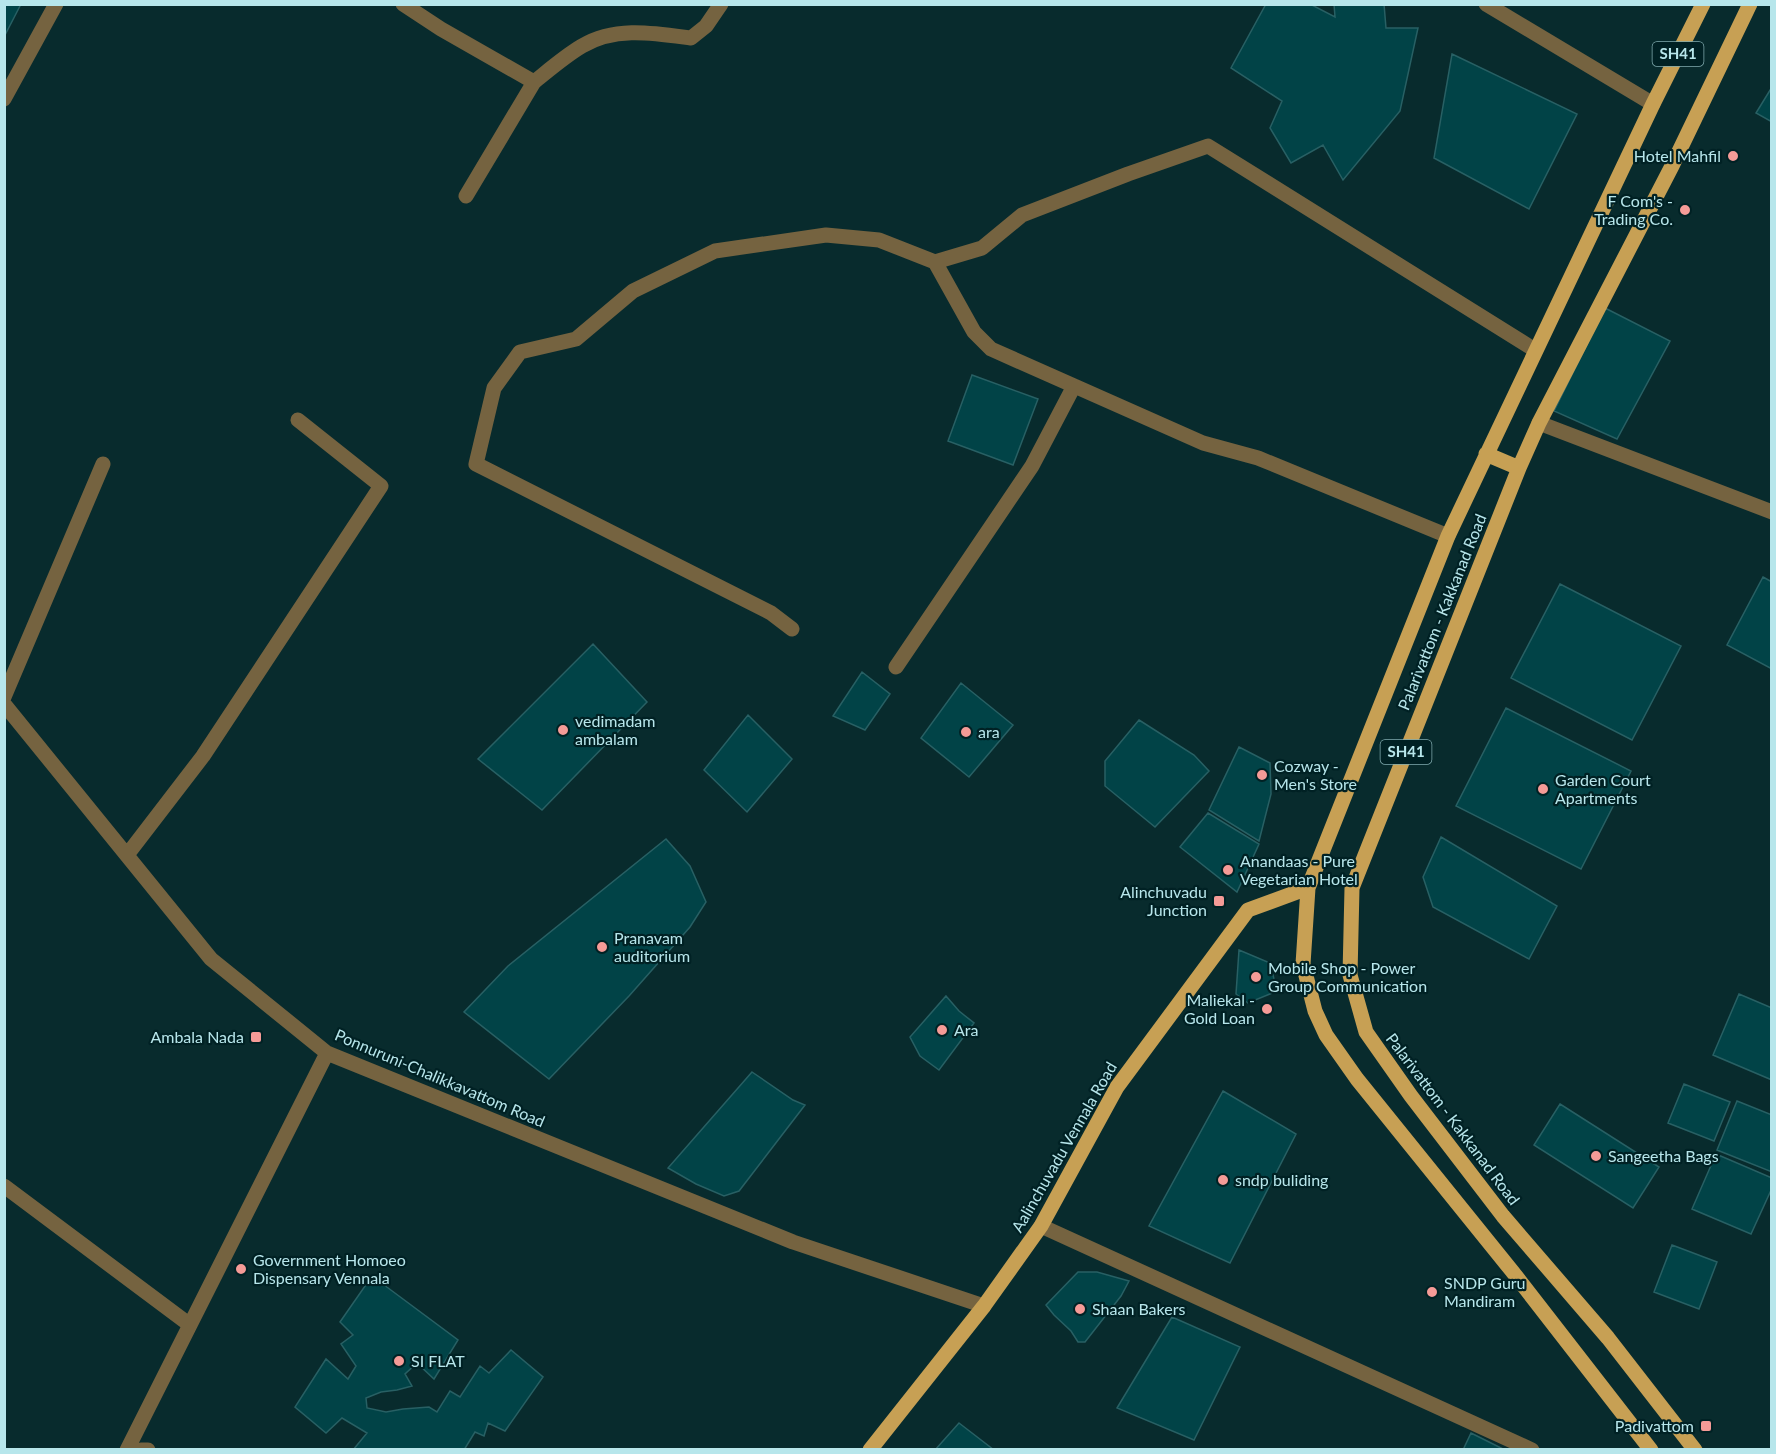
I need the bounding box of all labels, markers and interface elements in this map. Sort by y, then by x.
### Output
road number: SH41 [1652,42,1704,66]
place label: Hotel Mahfil [1634,146,1721,165]
marker: Hotel Mahfil [1726,149,1740,163]
place label: F Com's - Trading Co. [1594,191,1673,228]
marker: F Com's - Trading Co. [1678,203,1692,217]
street label: Palarivattom - Kakkanad Road [1393,511,1490,713]
place label: vedimadam ambalam [575,711,655,748]
place label: ara [978,722,1000,741]
marker: vedimadam ambalam [556,723,570,737]
marker: ara [959,725,973,739]
road number: SH41 [1380,740,1432,764]
place label: Cozway - Men's Store [1274,756,1357,793]
marker: Cozway - Men's Store [1255,768,1269,782]
place label: Garden Court Apartments [1555,770,1651,807]
marker: Garden Court Apartments [1536,782,1550,796]
place label: Anandaas - Pure Vegetarian Hotel [1240,851,1358,888]
marker: Anandaas - Pure Vegetarian Hotel [1221,863,1235,877]
place label: Alinchuvadu Junction [1120,882,1207,919]
marker: Alinchuvadu Junction [1212,894,1226,908]
place label: Pranavam auditorium [614,928,690,965]
marker: Pranavam auditorium [595,940,609,954]
place label: Mobile Shop - Power Group Communication [1268,958,1427,995]
marker: Mobile Shop - Power Group Communication [1249,970,1263,984]
place label: Maliekal - Gold Loan [1184,990,1255,1027]
marker: Maliekal - Gold Loan [1260,1002,1274,1016]
place label: Ara [954,1020,978,1039]
marker: Ara [935,1023,949,1037]
street label: Ponnuruni-Chalikkavattom Road [332,1025,548,1131]
place label: Ambala Nada [150,1027,244,1046]
street label: Palarivattom - Kakkanad Road [1383,1029,1524,1208]
marker: Ambala Nada [249,1030,263,1044]
street label: Aalinchuvadu Vennala Road [1007,1058,1120,1235]
place label: Sangeetha Bags [1608,1146,1719,1165]
marker: Sangeetha Bags [1589,1149,1603,1163]
place label: sndp buliding [1235,1170,1328,1189]
marker: sndp buliding [1216,1173,1230,1187]
place label: Government Homoeo Dispensary Vennala [253,1250,406,1287]
marker: Government Homoeo Dispensary Vennala [234,1262,248,1276]
place label: SNDP Guru Mandiram [1444,1273,1526,1310]
marker: SNDP Guru Mandiram [1425,1285,1439,1299]
place label: Shaan Bakers [1092,1299,1185,1318]
marker: Shaan Bakers [1073,1302,1087,1316]
place label: SI FLAT [411,1351,465,1370]
marker: SI FLAT [392,1354,406,1368]
place label: Padivattom [1615,1416,1694,1435]
marker: Padivattom [1699,1419,1713,1433]

